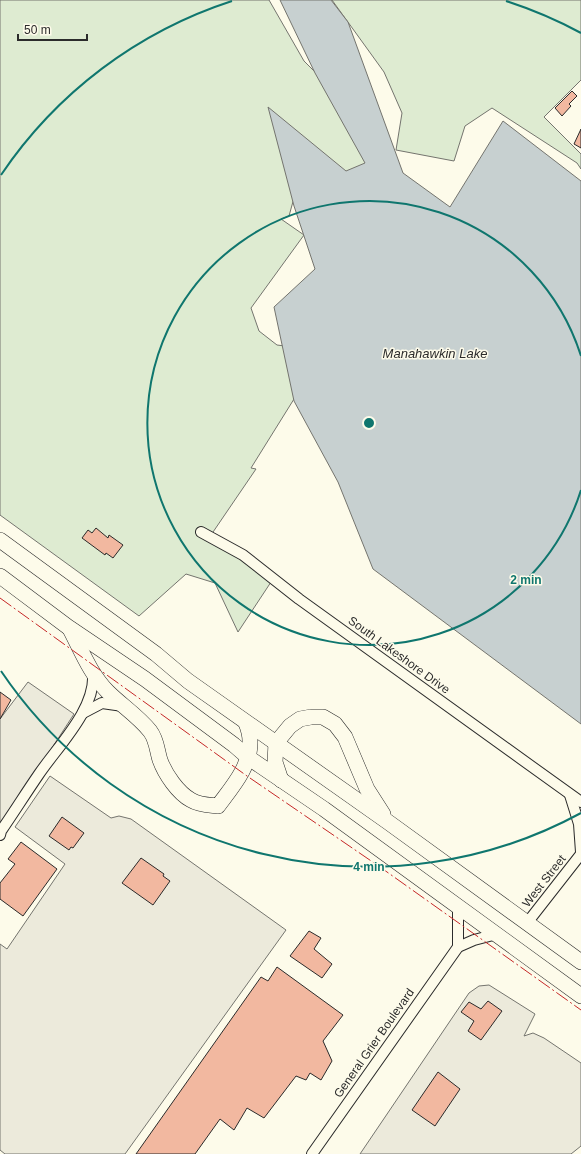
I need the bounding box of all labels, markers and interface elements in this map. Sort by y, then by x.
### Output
scale bar [18,16,87,42]
text: 50 m [24,23,51,37]
water label: Manahawkin Lake [383,346,487,361]
centre of rings [362,416,376,430]
text: 2 min [510,573,542,587]
street label: South Lakeshore Drive [346,613,453,697]
street label: West Street [519,852,569,910]
text: 4 min [353,860,385,874]
street label: General Grier Boulevard [331,986,417,1100]

